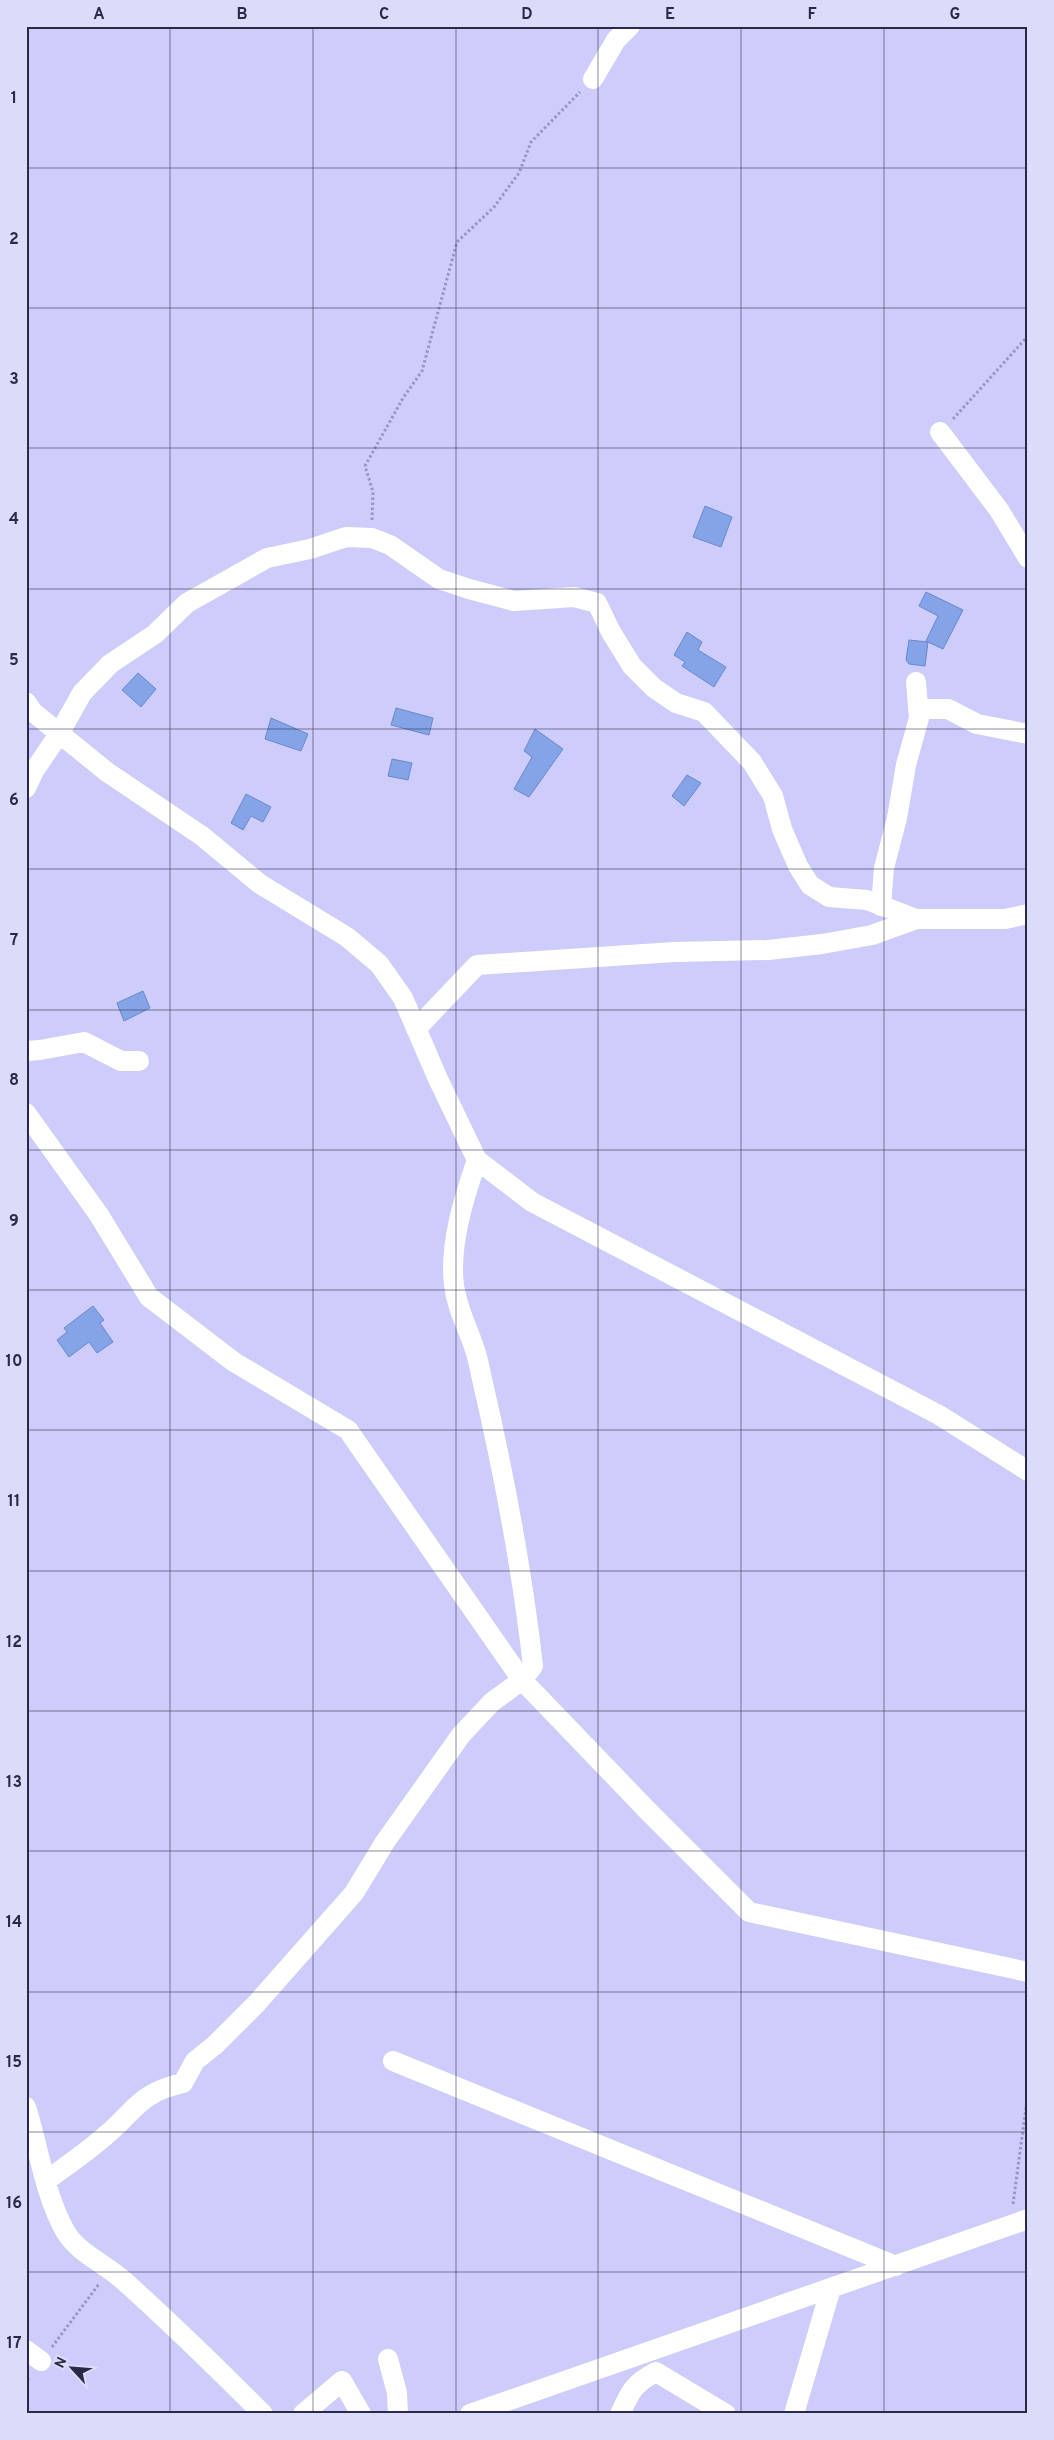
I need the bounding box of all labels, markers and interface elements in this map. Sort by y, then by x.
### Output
text: A [93,5,105,25]
text: B [236,5,248,25]
text: C [379,5,389,25]
text: D [521,5,533,25]
text: E [665,5,675,25]
text: F [807,5,817,25]
text: G [950,5,960,25]
text: 1 [11,89,17,109]
text: 2 [9,230,19,250]
text: 3 [9,370,19,390]
text: 4 [9,510,19,530]
text: 5 [9,651,19,671]
text: 6 [9,791,19,811]
text: 7 [10,931,18,951]
text: 8 [9,1071,19,1091]
text: 9 [9,1212,19,1232]
text: 10 [6,1352,22,1372]
text: 11 [8,1492,20,1512]
text: 12 [6,1633,22,1653]
text: 13 [6,1773,22,1793]
text: 14 [6,1913,22,1933]
text: 15 [6,2053,22,2073]
text: 16 [6,2194,22,2214]
text: 17 [7,2334,21,2354]
north arrow [48,2342,98,2392]
text: N [52,2355,72,2371]

